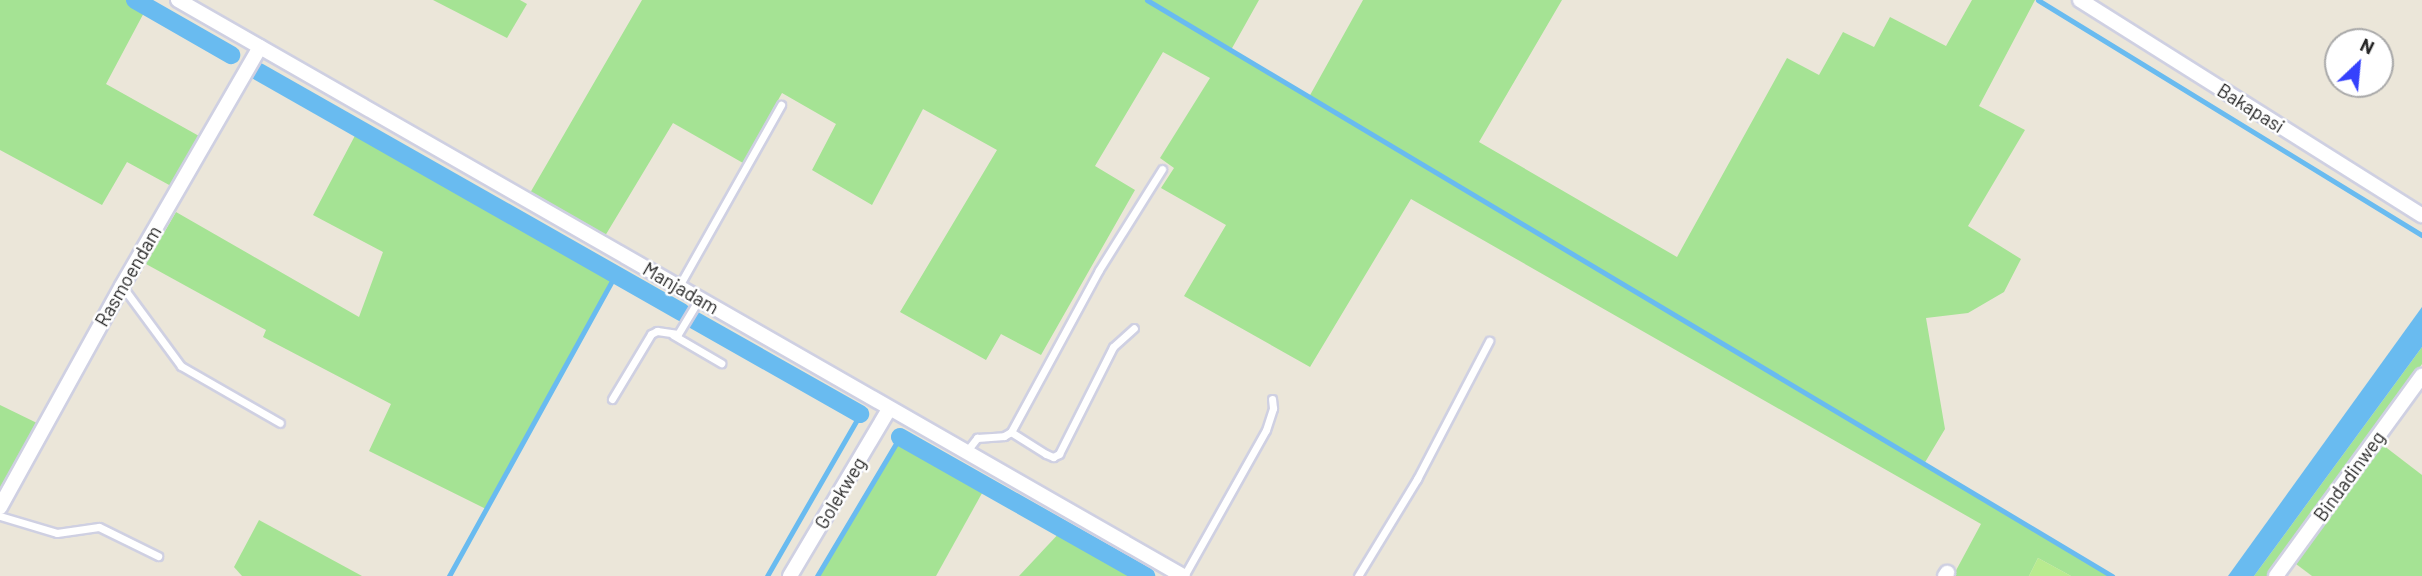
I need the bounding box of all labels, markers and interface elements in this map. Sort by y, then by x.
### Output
north arrow [2324,28,2394,98]
text: N [2357,32,2378,59]
street label: Bakapasi [2213,79,2289,137]
street label: Rasmoendam [90,222,166,330]
street label: Manjadam [639,257,723,319]
street label: Bindadinweg [2309,426,2389,526]
street label: Golekweg [810,453,870,533]

